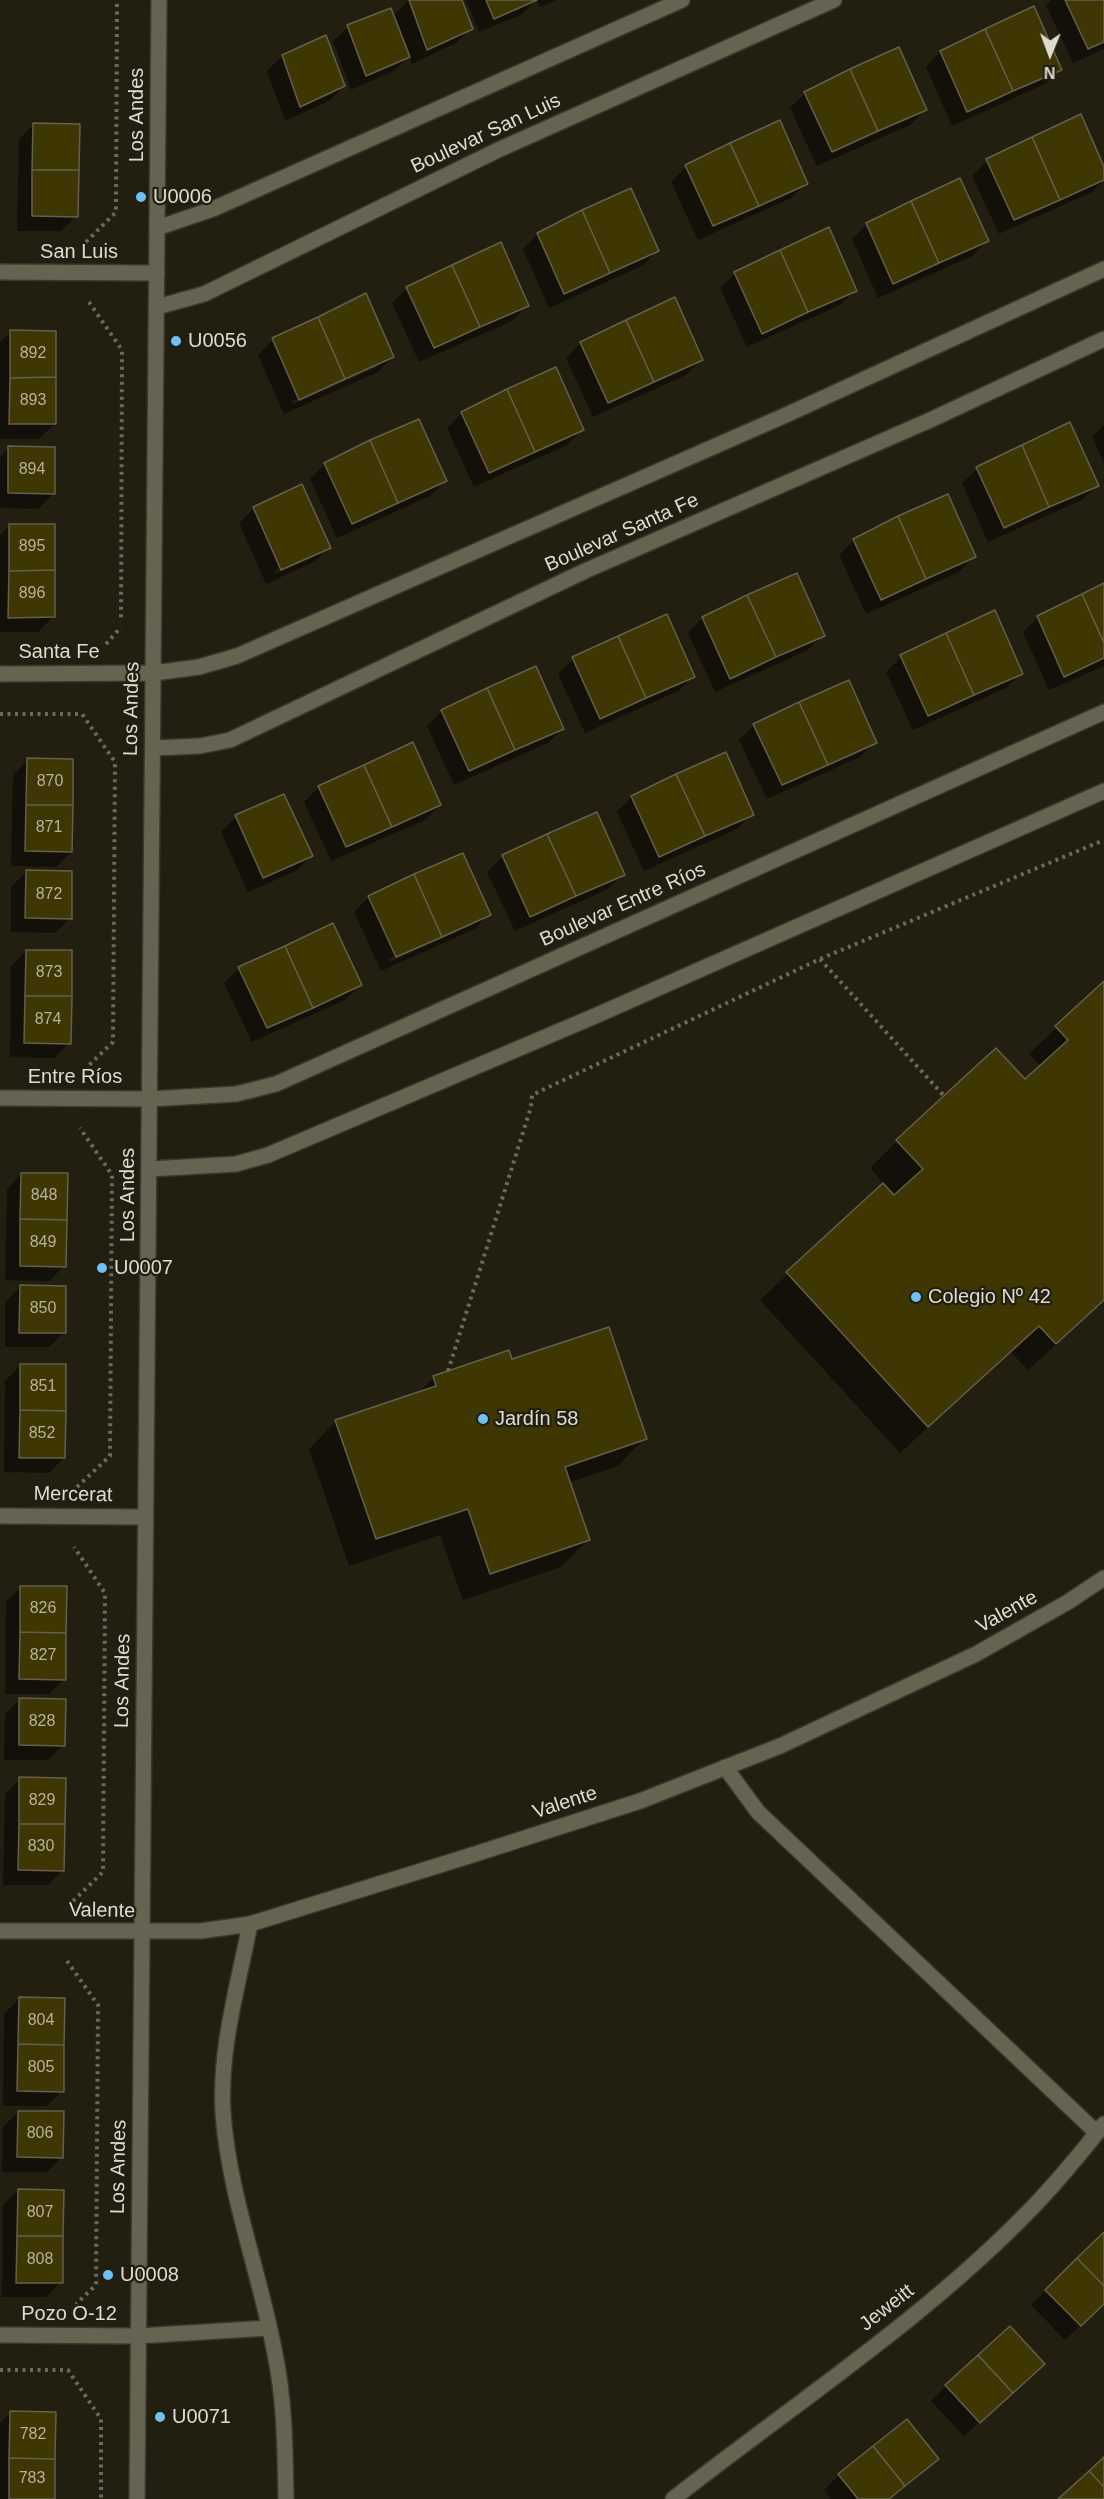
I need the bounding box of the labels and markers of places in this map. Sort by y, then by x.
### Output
place label: U0006 [153,185,212,209]
marker: U0006 [134,190,148,204]
place label: U0056 [188,329,247,353]
marker: U0056 [169,334,183,348]
place label: U0007 [114,1256,173,1280]
marker: U0007 [95,1261,109,1275]
place label: Colegio Nº 42 [928,1285,1051,1309]
marker: Colegio Nº 42 [909,1290,923,1304]
place label: Jardín 58 [495,1407,578,1431]
marker: Jardín 58 [476,1412,490,1426]
place label: U0008 [120,2263,179,2287]
marker: U0008 [101,2268,115,2282]
place label: U0071 [172,2405,231,2429]
marker: U0071 [153,2410,167,2424]

